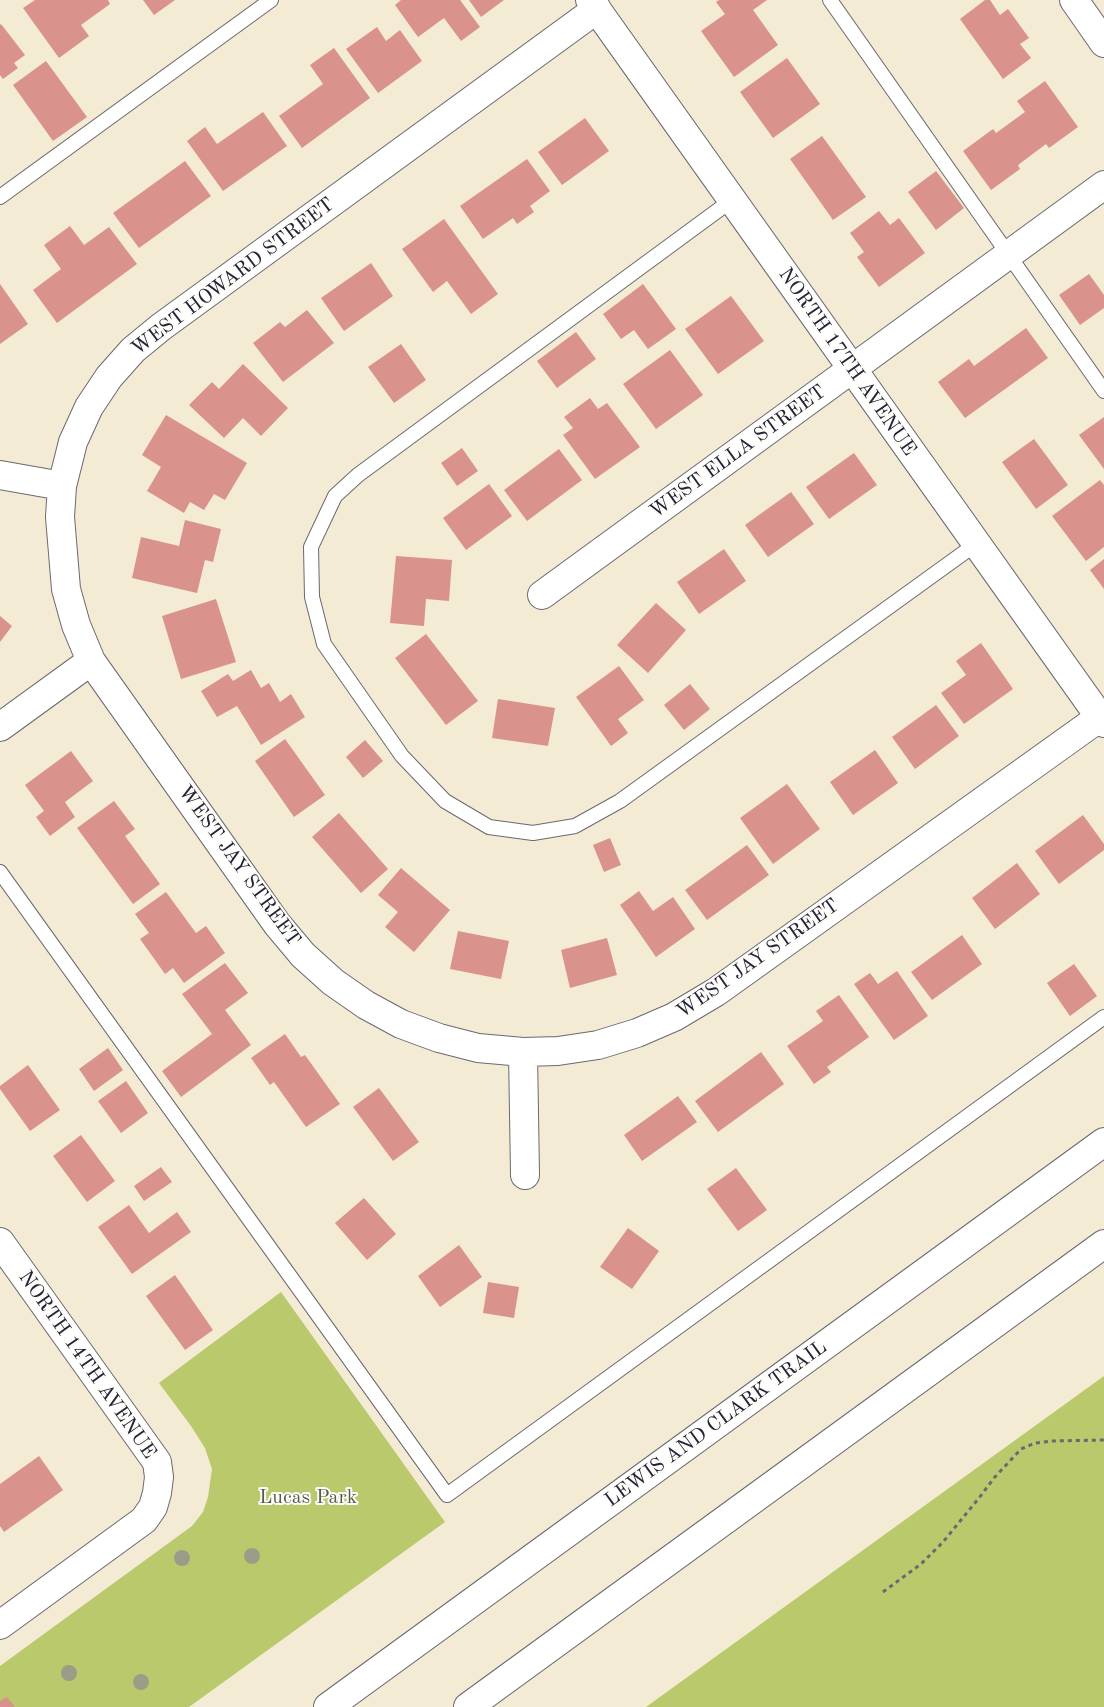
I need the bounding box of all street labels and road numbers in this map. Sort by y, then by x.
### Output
street label: WEST HOWARD STREET [127,193,339,361]
street label: NORTH 17TH AVENUE [773,263,921,461]
street label: WEST ELLA STREET [645,380,831,524]
street label: WEST JAY STREET [173,781,305,951]
street label: WEST JAY STREET [672,894,844,1024]
street label: NORTH 14TH AVENUE [13,1266,161,1464]
street label: LEWIS AND CLARK TRAIL [600,1335,832,1513]

